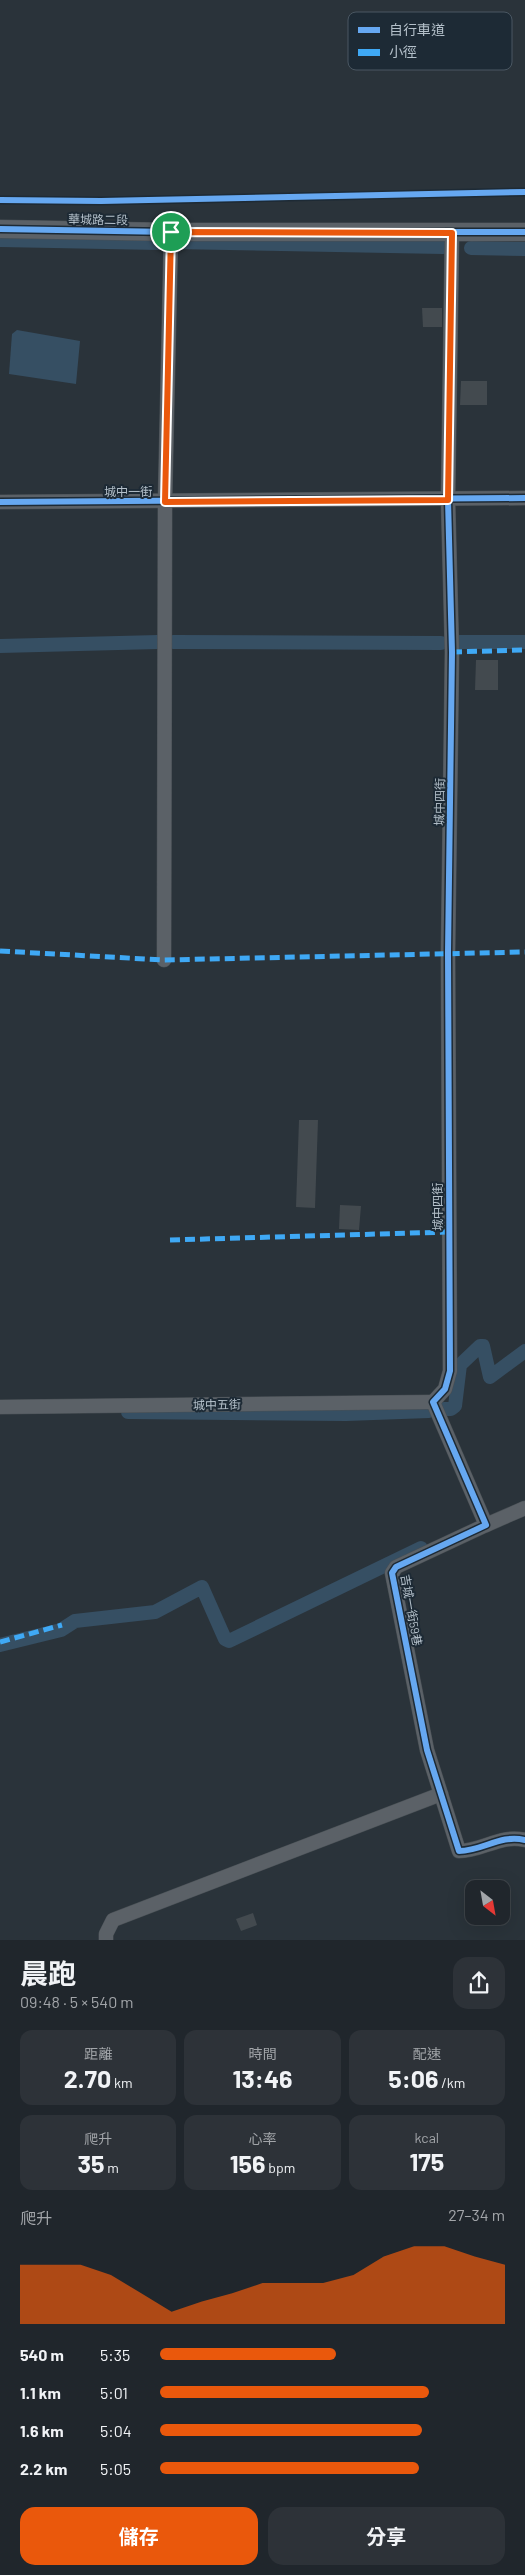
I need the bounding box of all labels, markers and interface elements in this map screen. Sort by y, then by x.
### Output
legend [348,12,512,70]
text: 自行車道 [389,21,445,38]
text: 小徑 [389,43,417,60]
street label: 華城路二段 [68,211,128,227]
pin [150,211,192,253]
icon: arrive [157,218,185,246]
street label: 城中一街 [104,484,152,498]
street label: 城中四街 [432,778,446,826]
street label: 城中四街 [430,1183,444,1231]
street label: 城中五街 [193,1397,241,1411]
street label: 吉城一街59巷 [399,1573,425,1647]
north arrow [465,1880,510,1925]
map controls [465,1880,510,1925]
text: 晨跑 [20,1956,76,1990]
button: share [453,1957,505,2009]
text: 09:48 · 5 × 540 m [20,1992,134,2011]
text: 距離 [84,2045,112,2062]
text: 時間 [248,2045,276,2062]
text: 配速 [413,2045,441,2062]
text: 2.70 [64,2063,111,2093]
text: 13:46 [232,2063,293,2093]
text: 5:06 [388,2063,438,2093]
text: km [111,2074,133,2091]
text: /km [438,2074,465,2091]
text: kcal [415,2129,439,2146]
text: 爬升 [84,2130,112,2147]
text: 心率 [248,2130,276,2147]
text: 175 [409,2146,444,2176]
text: 35 [77,2148,104,2178]
text: 156 [230,2148,266,2178]
text: m [104,2159,119,2176]
text: bpm [266,2159,295,2176]
text: 27–34 m [448,2205,505,2224]
text: 爬升 [20,2208,52,2227]
text: 540 m [20,2345,64,2364]
text: 5:35 [100,2345,130,2364]
text: 1.1 km [20,2383,61,2402]
text: 5:01 [100,2383,128,2402]
text: 1.6 km [20,2421,64,2440]
text: 5:04 [100,2421,132,2440]
text: 2.2 km [20,2459,67,2478]
text: 5:05 [100,2459,131,2478]
button: 儲存 [20,2507,258,2565]
button: 分享 [268,2507,505,2565]

